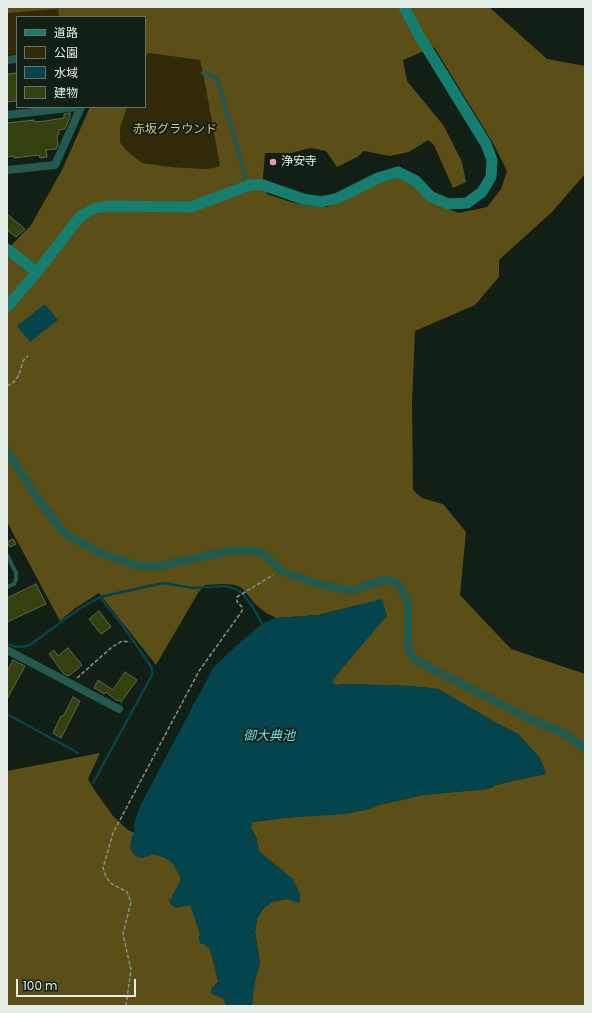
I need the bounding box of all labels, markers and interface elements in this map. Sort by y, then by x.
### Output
legend [16,16,146,108]
text: 道路 [54,24,78,41]
text: 公園 [54,44,78,61]
text: 水域 [54,64,78,81]
text: 建物 [54,84,78,101]
park label: 赤坂グラウンド [133,123,217,137]
place label: 浄安寺 [281,155,317,169]
marker: 浄安寺 [268,157,278,167]
water label: 御大典池 [243,729,295,745]
scale bar [18,971,138,997]
text: 100 m [23,977,57,994]

